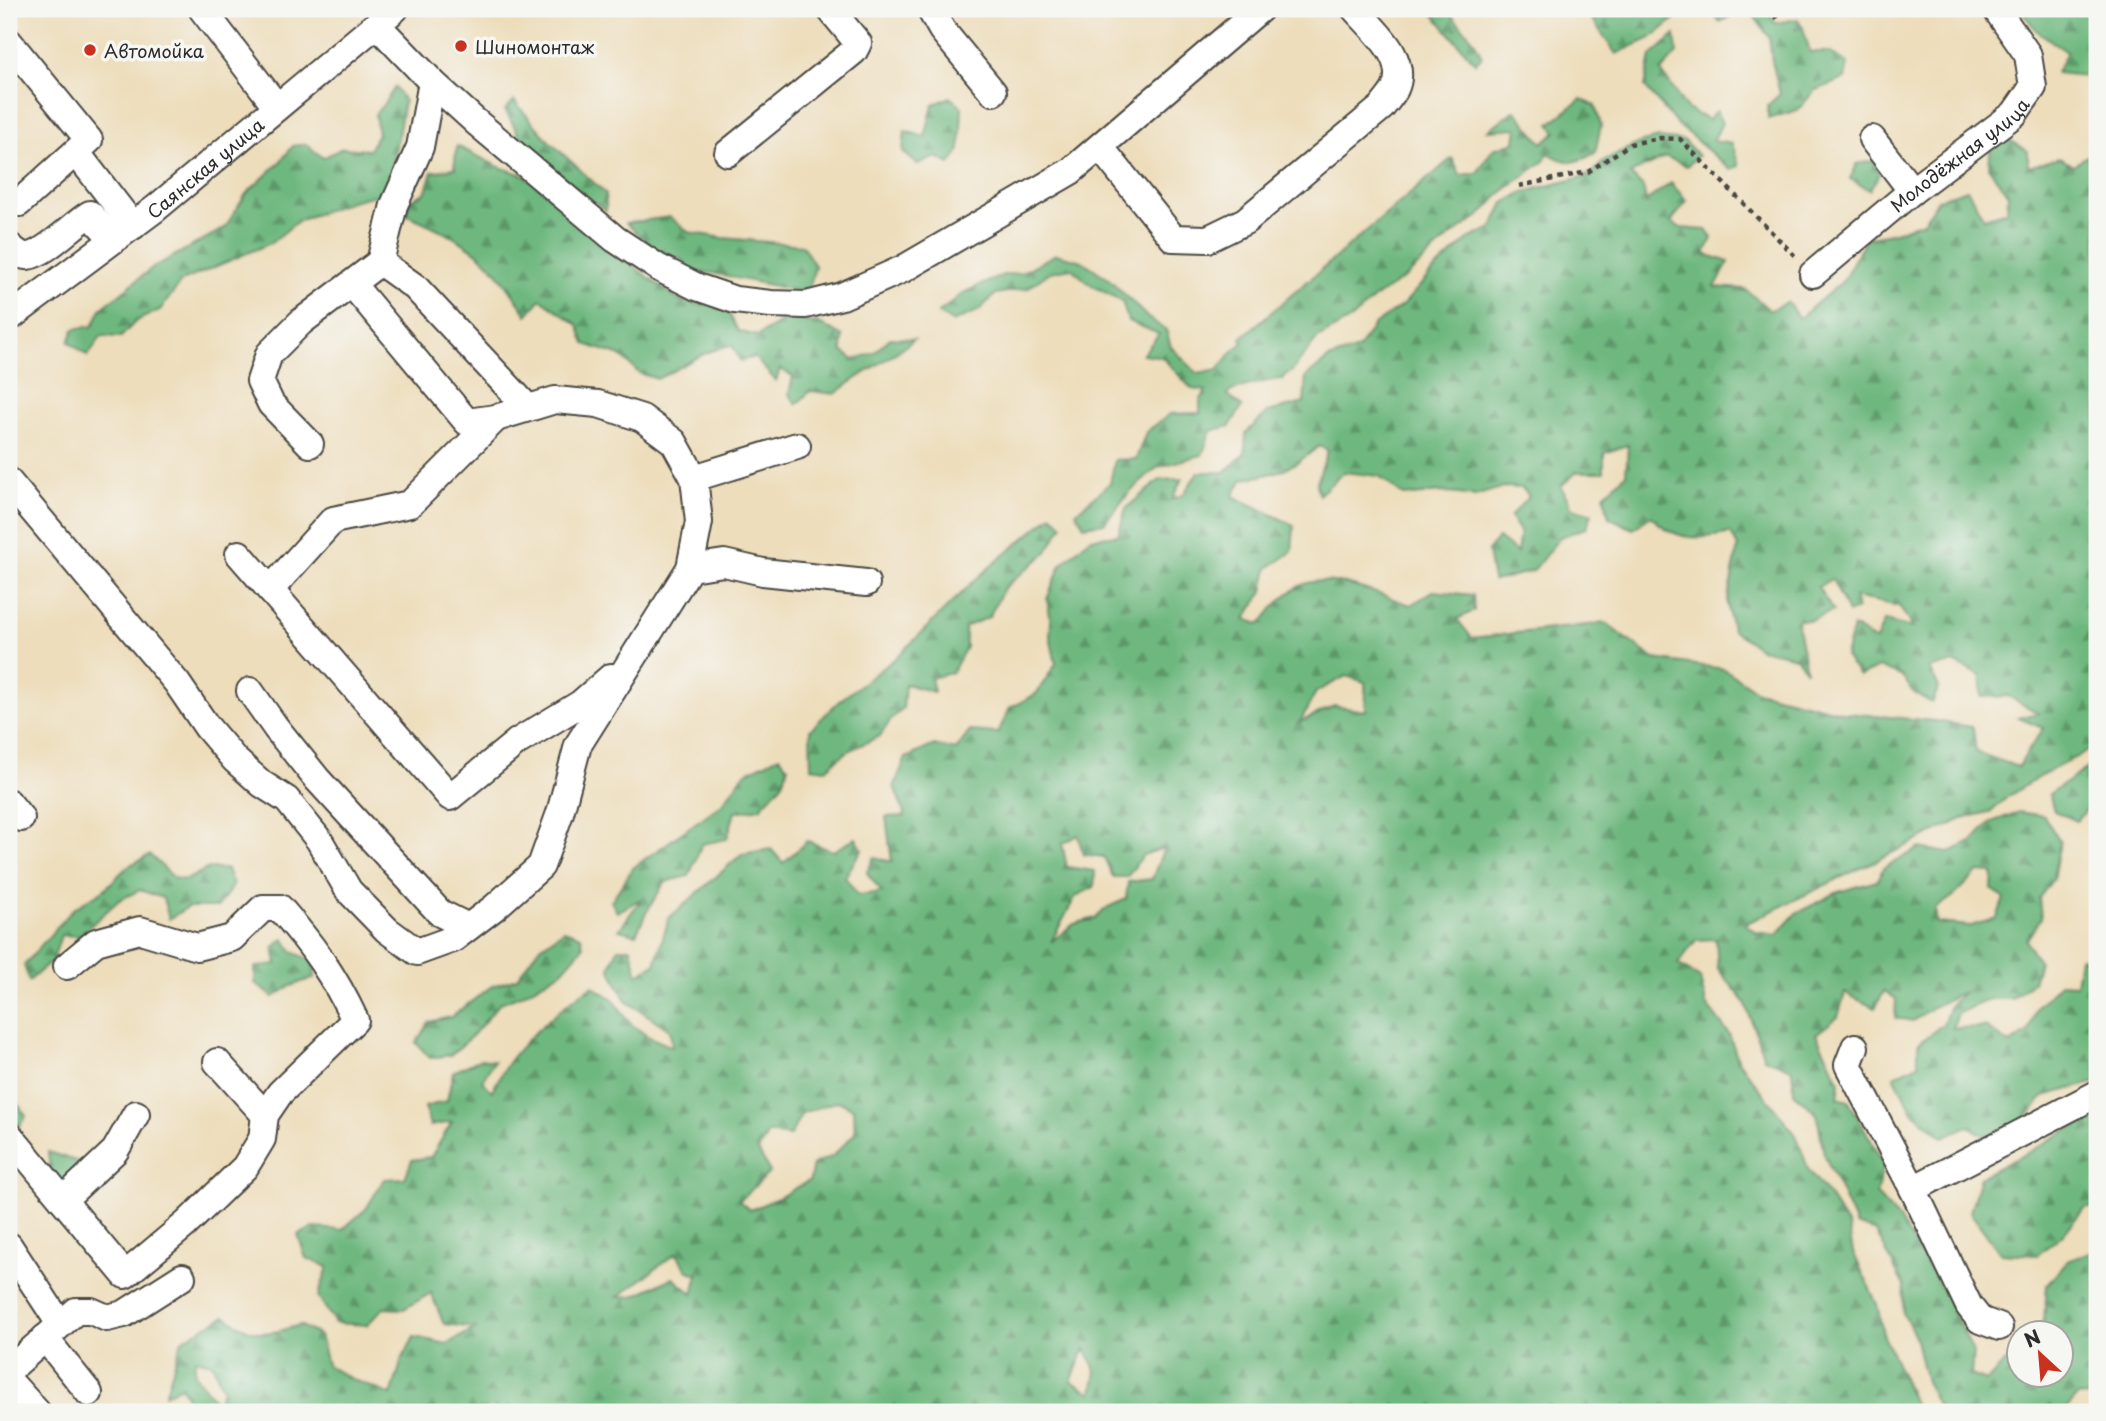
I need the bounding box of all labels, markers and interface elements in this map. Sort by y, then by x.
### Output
place label: Шиномонтаж [475,33,595,60]
place label: Автомойка [104,37,205,64]
marker: Шиномонтаж [453,38,469,54]
marker: Автомойка [82,42,98,58]
street label: Молодёжная улица [1884,91,2035,218]
street label: Саянская улица [141,110,270,224]
north arrow [2004,1320,2074,1390]
text: N [2019,1322,2045,1354]

